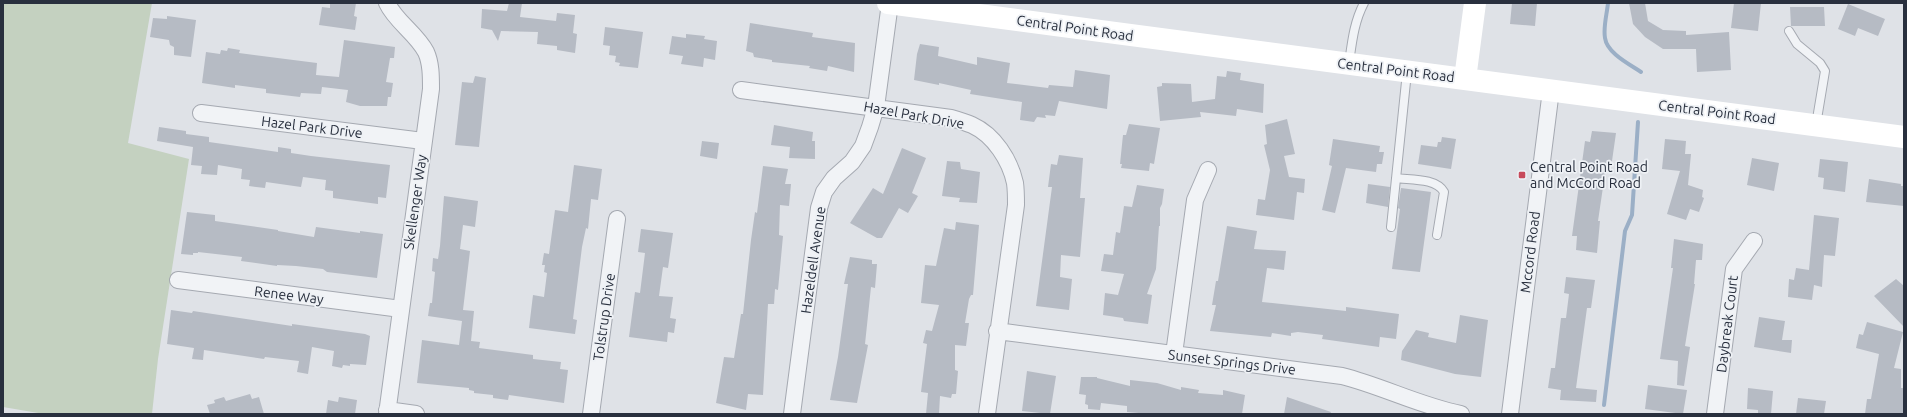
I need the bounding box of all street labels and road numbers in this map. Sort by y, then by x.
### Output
street label: Central Point Road [1015,12,1135,44]
street label: Central Point Road [1336,55,1456,85]
street label: Central Point Road [1657,97,1777,127]
street label: Hazel Park Drive [862,98,966,132]
street label: Hazel Park Drive [260,113,364,141]
street label: Skellenger Way [400,153,430,251]
street label: Hazeldell Avenue [798,205,828,315]
street label: Mccord Road [1517,210,1543,294]
street label: Tolstrup Drive [590,272,618,362]
street label: Daybreak Court [1713,274,1741,374]
street label: Renee Way [253,283,325,307]
street label: Sunset Springs Drive [1167,346,1297,378]

